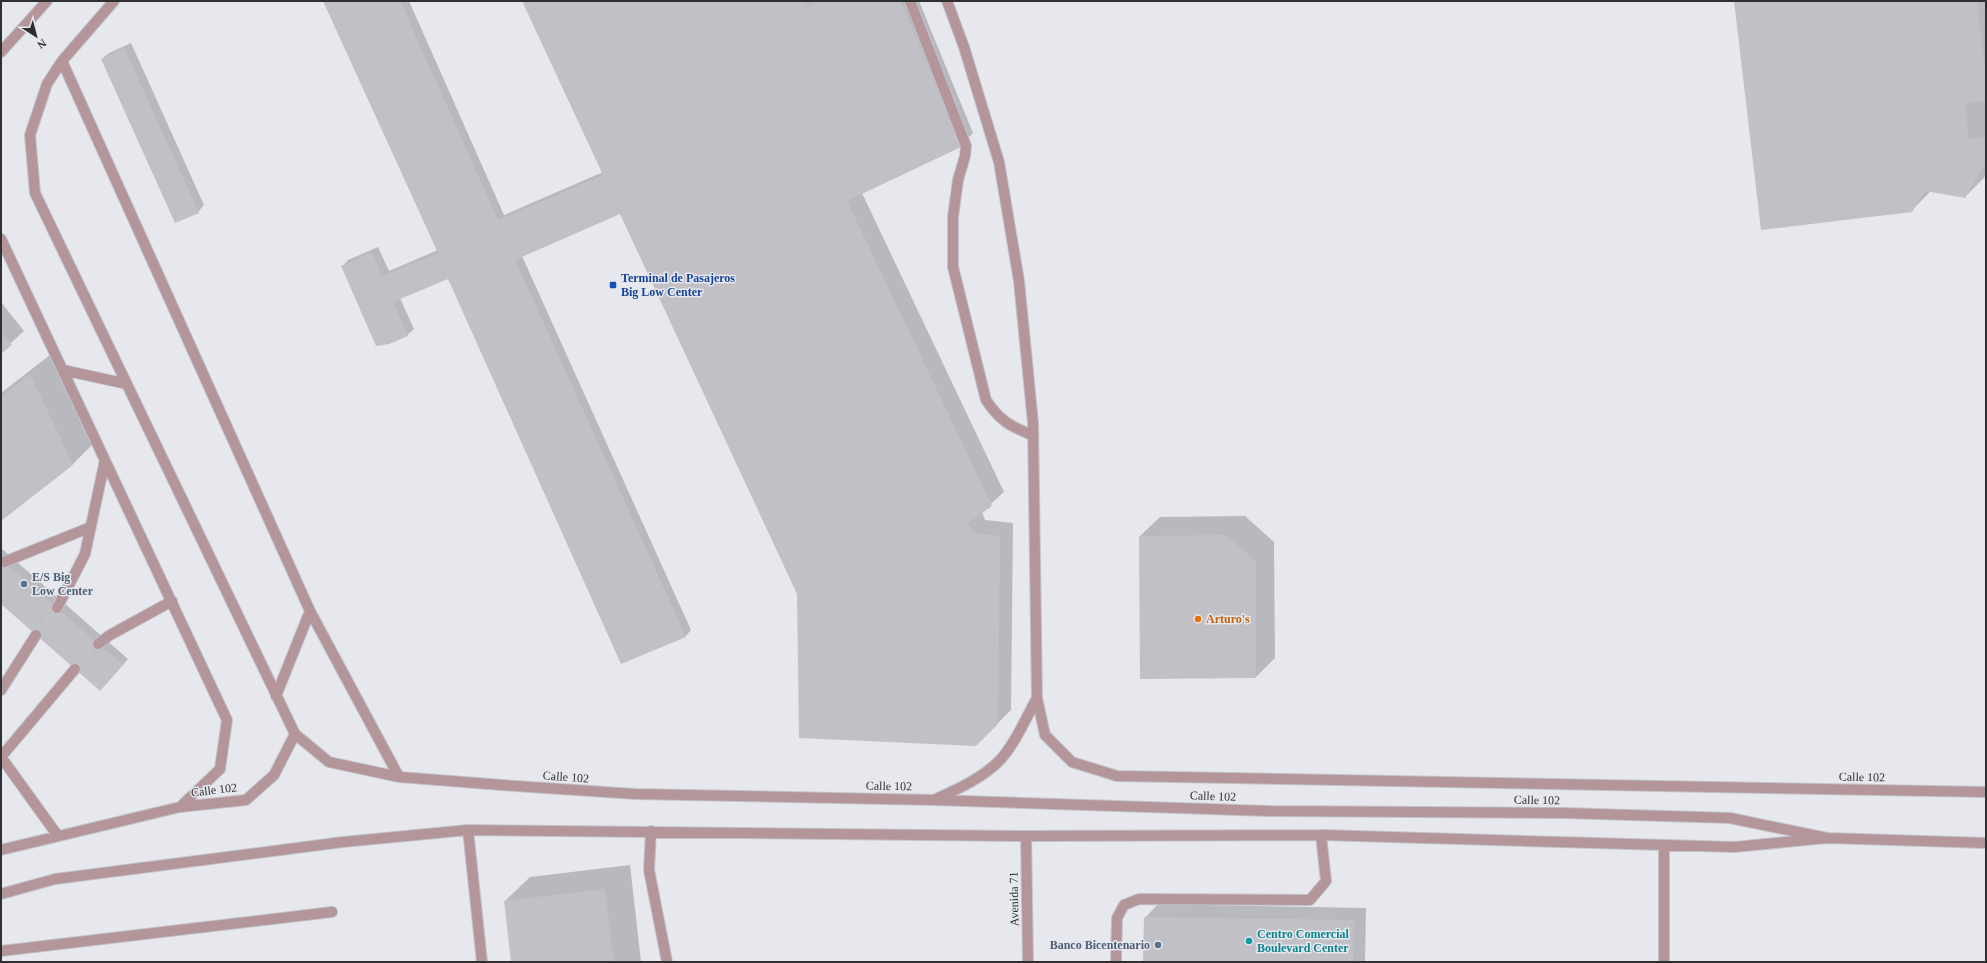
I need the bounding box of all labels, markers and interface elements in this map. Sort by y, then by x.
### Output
north arrow [16,16,56,56]
text: N [35,37,49,51]
place label: Terminal de Pasajeros Big Low Center [621,271,735,299]
marker: Terminal de Pasajeros Big Low Center [608,280,618,290]
place label: E/S Big Low Center [32,570,94,598]
marker: E/S Big Low Center [19,579,29,589]
place label: Arturo's [1206,612,1250,626]
marker: Arturo's [1193,614,1203,624]
street label: Calle 102 [542,768,590,786]
street label: Calle 102 [1839,770,1885,784]
street label: Calle 102 [866,779,912,793]
street label: Calle 102 [190,780,238,800]
street label: Calle 102 [1190,788,1236,804]
street label: Calle 102 [1514,793,1560,807]
street label: Avenida 71 [1007,871,1021,927]
place label: Centro Comercial Boulevard Center [1257,927,1350,955]
marker: Centro Comercial Boulevard Center [1244,936,1254,946]
place label: Banco Bicentenario [1050,938,1150,952]
marker: Banco Bicentenario [1153,940,1163,950]

